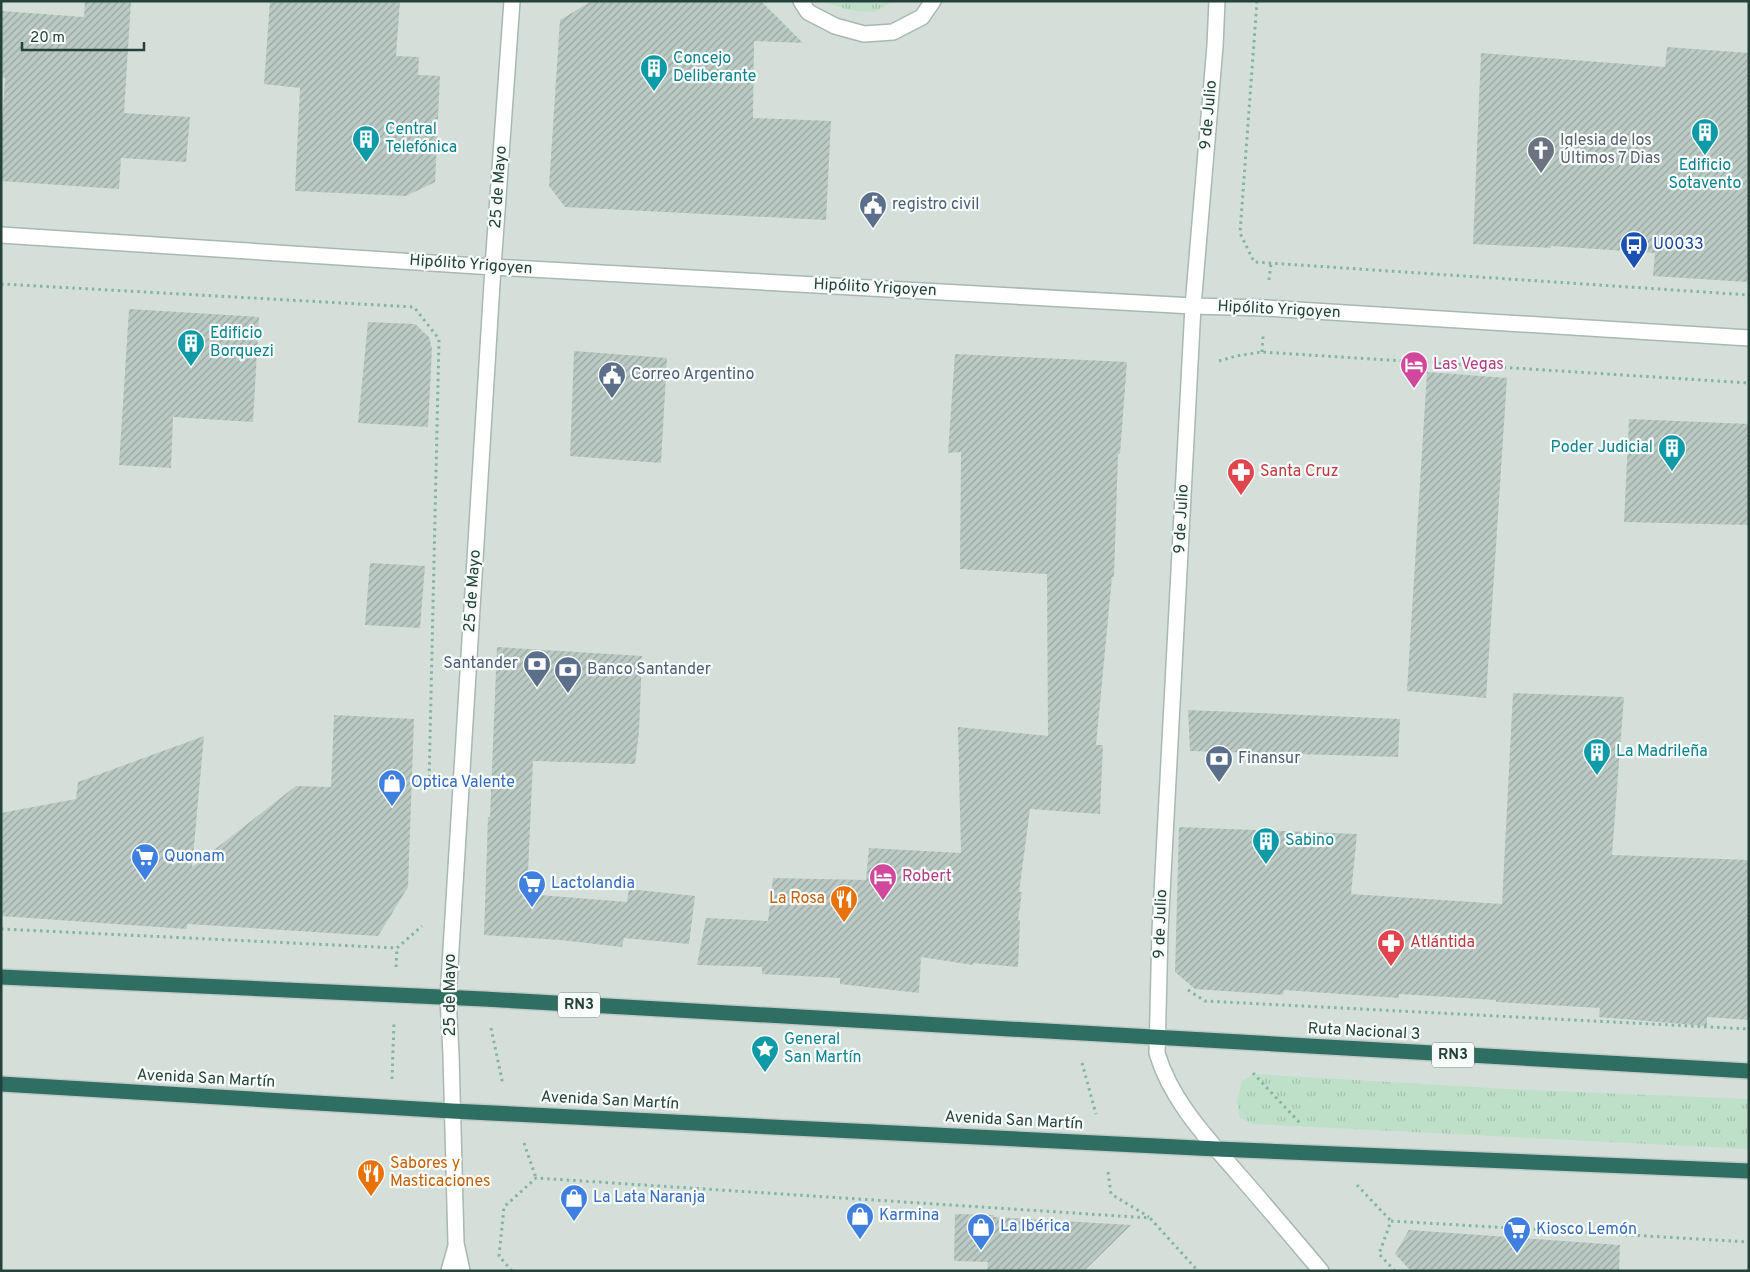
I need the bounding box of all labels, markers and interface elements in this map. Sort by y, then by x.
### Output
scale bar [22,20,145,52]
text: 20 m [30,29,65,48]
place label: Concejo Deliberante [673,49,756,87]
building icon: Concejo Deliberante [639,53,669,92]
street label: 9 de Julio [1196,79,1222,151]
building icon: Edificio Sotavento [1690,117,1720,156]
place label: Central Telefónica [385,120,457,158]
building icon: Central Telefónica [351,124,381,163]
place label: Iglesia de los Últimos 7 Dias [1560,131,1661,169]
church icon: Iglesia de los Últimos 7 Dias [1526,135,1556,174]
street label: 25 de Mayo [486,145,512,229]
place label: Edificio Sotavento [1669,156,1741,194]
public building icon: registro civil [858,190,888,229]
place label: registro civil [892,195,980,215]
bus stop icon: U0033 [1619,230,1649,269]
place label: U0033 [1653,235,1704,255]
street label: Hipólito Yrigoyen [409,251,533,279]
street label: Hipólito Yrigoyen [813,275,937,301]
street label: Hipólito Yrigoyen [1217,297,1341,323]
place label: Edificio Borquezi [210,324,274,362]
building icon: Edificio Borquezi [176,328,206,367]
hotel icon: Las Vegas [1399,350,1429,389]
place label: Las Vegas [1433,355,1504,375]
public building icon: Correo Argentino [597,360,627,399]
place label: Correo Argentino [631,365,754,385]
building icon: Poder Judicial [1657,433,1687,472]
place label: Poder Judicial [1551,438,1653,458]
pharmacy icon: Santa Cruz [1226,457,1256,496]
place label: Santa Cruz [1260,462,1339,482]
street label: 9 de Julio [1170,484,1194,554]
street label: 25 de Mayo [460,549,486,633]
bank icon: Santander [522,649,552,688]
place label: Santander [443,654,518,674]
bank icon: Banco Santander [553,655,583,694]
place label: Banco Santander [587,660,711,680]
building icon: La Madrileña [1582,737,1612,776]
place label: La Madrileña [1616,742,1708,762]
bank icon: Finansur [1204,744,1234,783]
place label: Finansur [1238,749,1300,769]
shop icon: Optica Valente [377,768,407,807]
place label: Optica Valente [411,773,515,793]
building icon: Sabino [1251,826,1281,865]
place label: Sabino [1285,831,1334,851]
supermarket icon: Quonam [130,842,160,881]
place label: Quonam [164,847,225,867]
hotel icon: Robert [868,862,898,901]
place label: Robert [902,867,952,887]
supermarket icon: Lactolandia [517,869,547,908]
place label: Lactolandia [551,874,635,894]
restaurant icon: La Rosa [829,884,859,923]
place label: La Rosa [769,889,825,909]
street label: 9 de Julio [1150,889,1172,959]
pharmacy icon: Atlántida [1376,928,1406,967]
place label: Atlántida [1410,933,1475,953]
street label: 25 de Mayo [441,953,461,1036]
road number: RN3 [558,992,600,1018]
street label: Ruta Nacional 3 [1307,1019,1421,1045]
place label: General San Martín [784,1030,862,1068]
place icon: General San Martín [750,1034,780,1073]
road number: RN3 [1432,1042,1474,1068]
street label: Avenida San Martín [136,1065,276,1093]
street label: Avenida San Martín [540,1087,680,1115]
street label: Avenida San Martín [944,1107,1084,1135]
place label: Sabores y Masticaciones [390,1154,491,1192]
restaurant icon: Sabores y Masticaciones [356,1158,386,1197]
shop icon: La Lata Naranja [559,1183,589,1222]
place label: La Lata Naranja [593,1188,705,1208]
shop icon: Karmina [845,1201,875,1240]
place label: Karmina [879,1206,939,1226]
shop icon: La Ibérica [966,1212,996,1251]
supermarket icon: Kiosco Lemón [1502,1215,1532,1254]
place label: La Ibérica [1000,1217,1070,1237]
place label: Kiosco Lemón [1536,1220,1637,1240]

